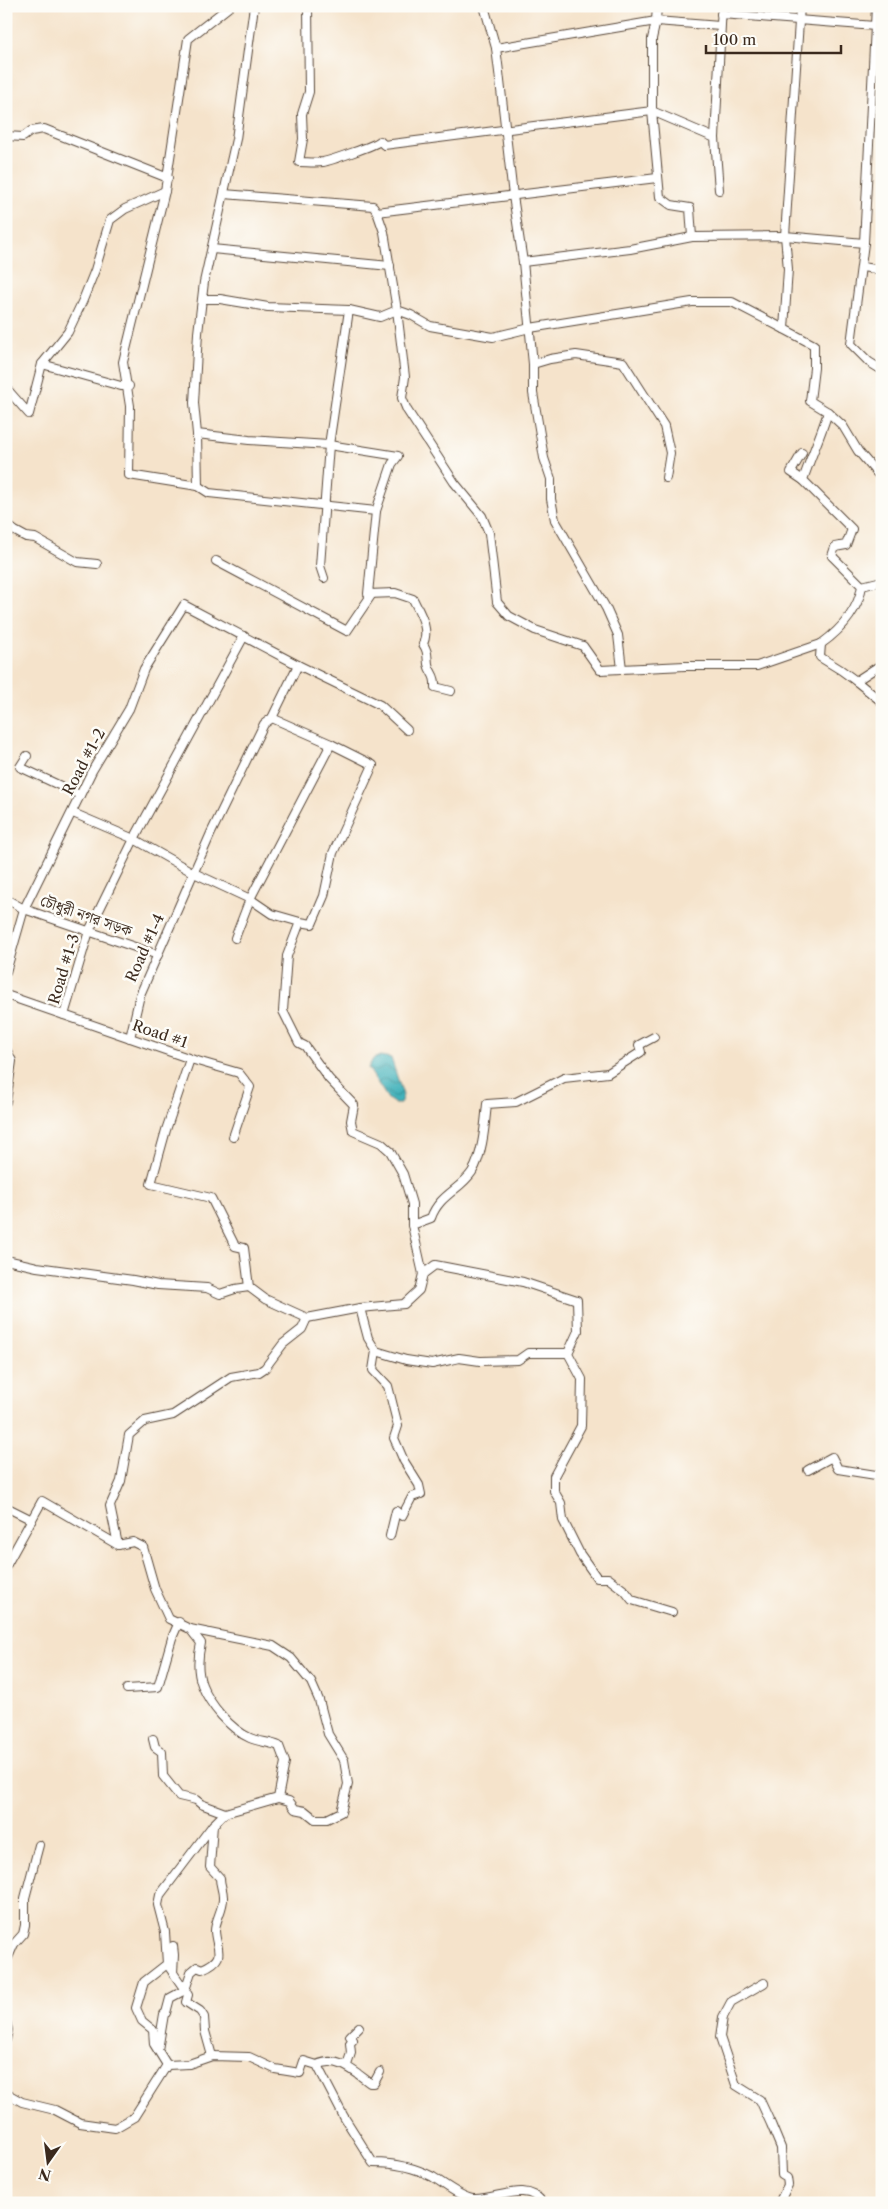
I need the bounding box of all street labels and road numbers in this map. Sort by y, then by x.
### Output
street label: Road #1-2 [58,725,109,798]
street label: চৌধুরী নগর সড়ক [38,891,135,940]
street label: Road #1-4 [121,911,168,985]
street label: Road #1-3 [44,931,83,1006]
street label: Road #1 [130,1015,191,1052]

